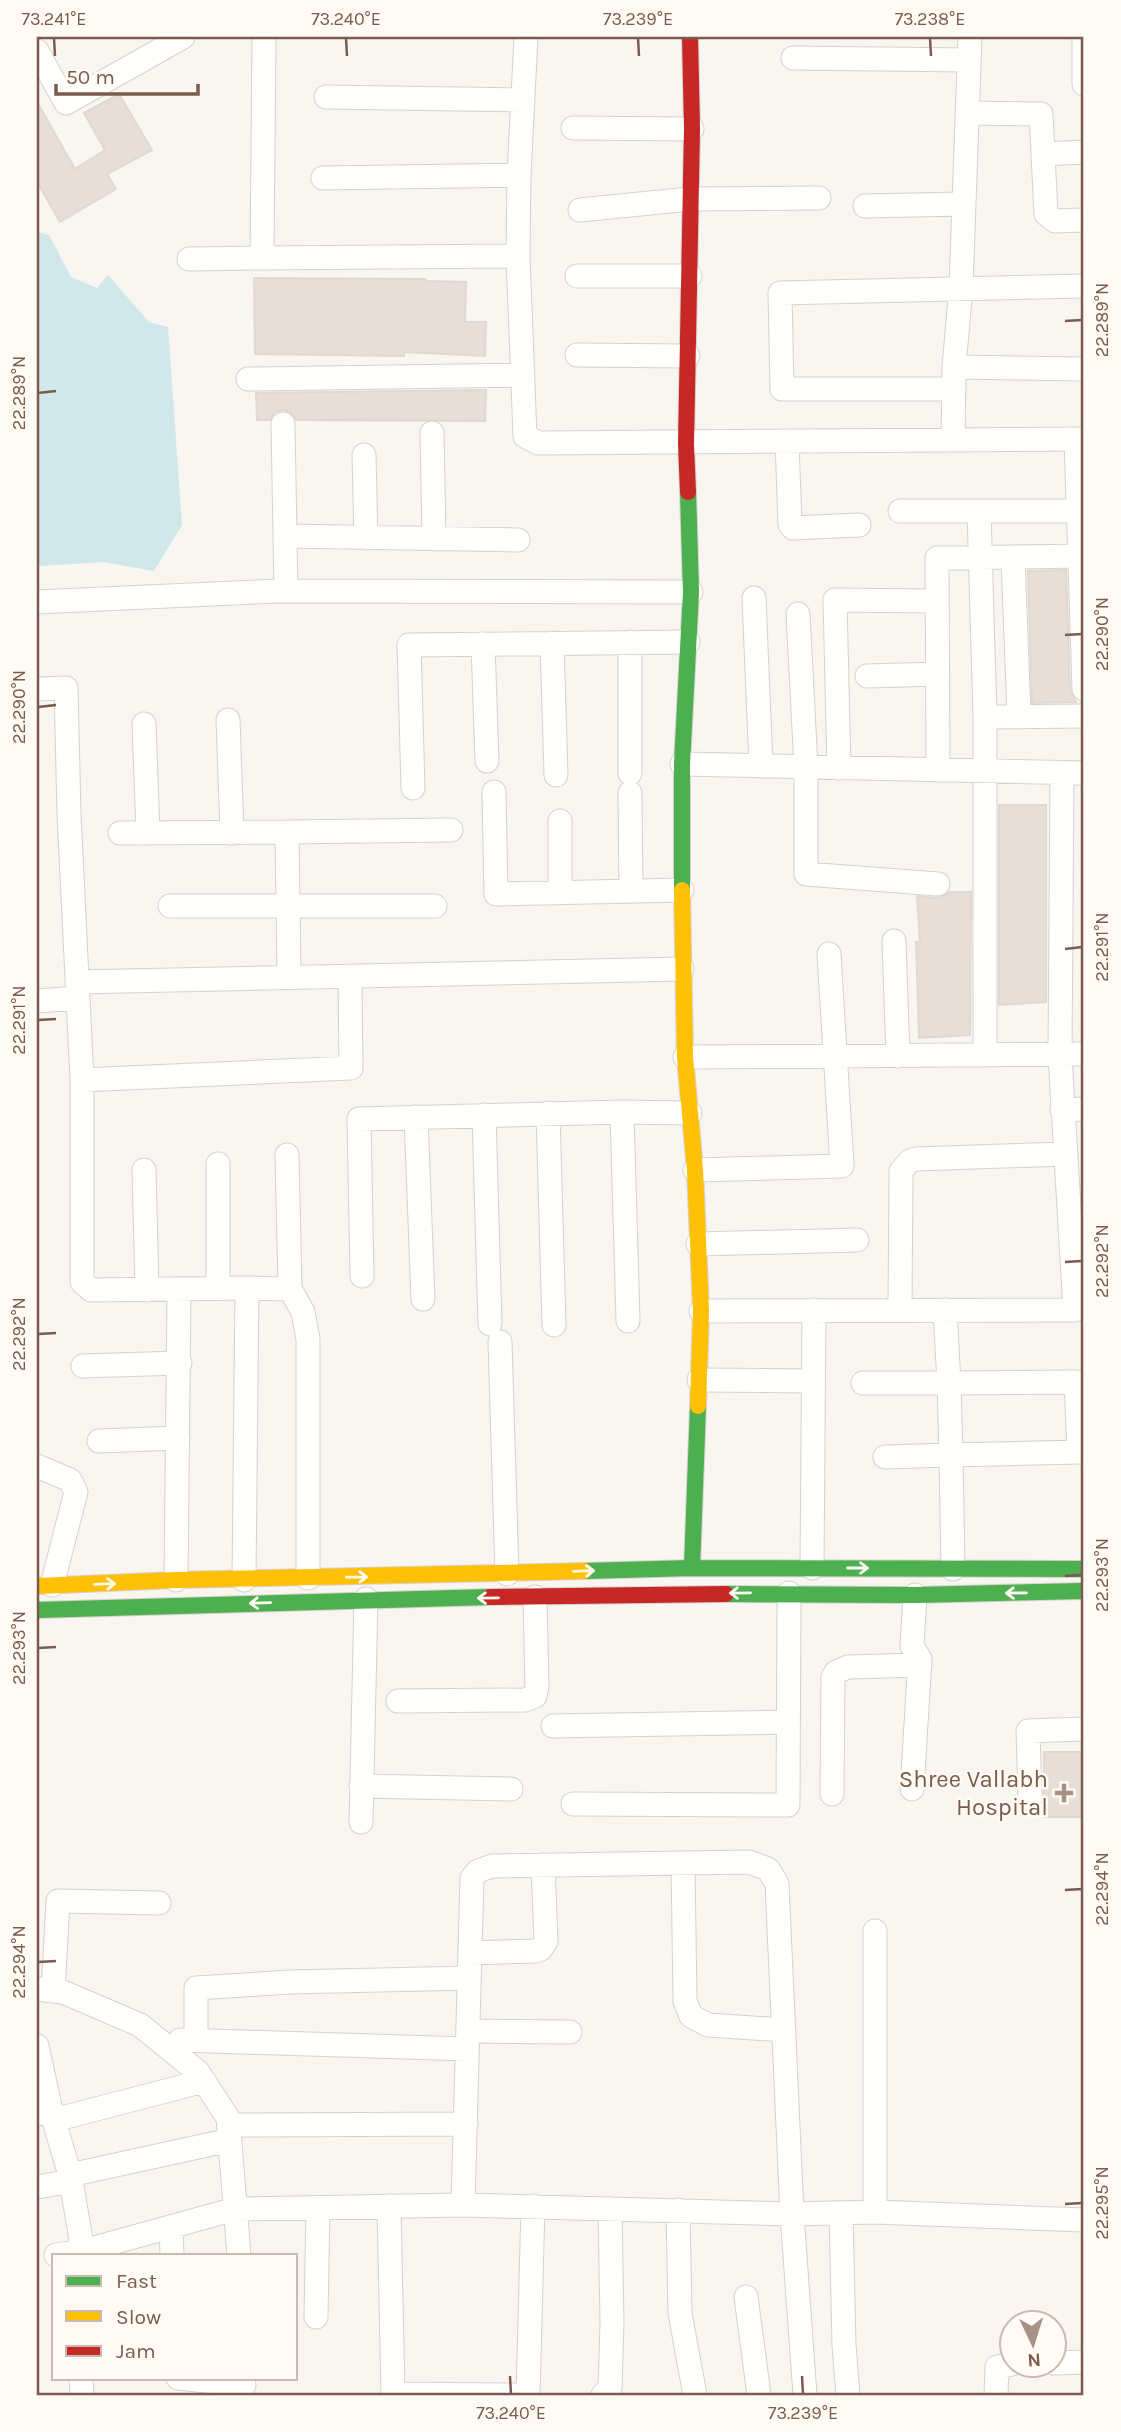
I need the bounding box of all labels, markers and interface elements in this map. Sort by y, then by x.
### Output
text: 73.241°E [22,8,86,30]
text: 73.240°E [311,8,381,30]
text: 73.239°E [603,8,673,30]
text: 73.238°E [895,8,965,30]
scale bar [56,52,198,96]
text: 50 m [66,65,115,89]
text: 22.289°N [1091,283,1113,357]
text: 22.289°N [8,356,30,430]
text: 22.290°N [1091,597,1113,671]
text: 22.290°N [8,670,30,744]
text: 22.291°N [1091,912,1113,982]
text: 22.291°N [8,985,30,1055]
text: 22.292°N [1091,1224,1113,1298]
text: 22.292°N [8,1297,30,1371]
text: 22.293°N [1091,1538,1113,1612]
one-way arrow [847,1561,870,1575]
one-way arrow [573,1565,596,1578]
one-way arrow [345,1570,368,1584]
one-way arrow [93,1577,116,1590]
one-way arrow [1005,1586,1028,1599]
one-way arrow [728,1587,751,1600]
one-way arrow [476,1591,499,1605]
one-way arrow [249,1596,272,1609]
text: 22.293°N [8,1611,30,1685]
place label: Shree Vallabh Hospital [899,1765,1048,1821]
marker: Shree Vallabh Hospital [1054,1783,1074,1803]
text: 22.294°N [1091,1852,1113,1926]
text: 22.294°N [8,1925,30,1999]
text: 22.295°N [1091,2166,1113,2240]
legend [52,2254,298,2380]
text: Fast [116,2269,157,2293]
text: Slow [116,2305,161,2329]
north arrow [998,2310,1068,2380]
text: Jam [116,2339,156,2363]
text: N [1027,2349,1042,2371]
text: 73.240°E [476,2402,546,2424]
text: 73.239°E [768,2402,838,2424]

